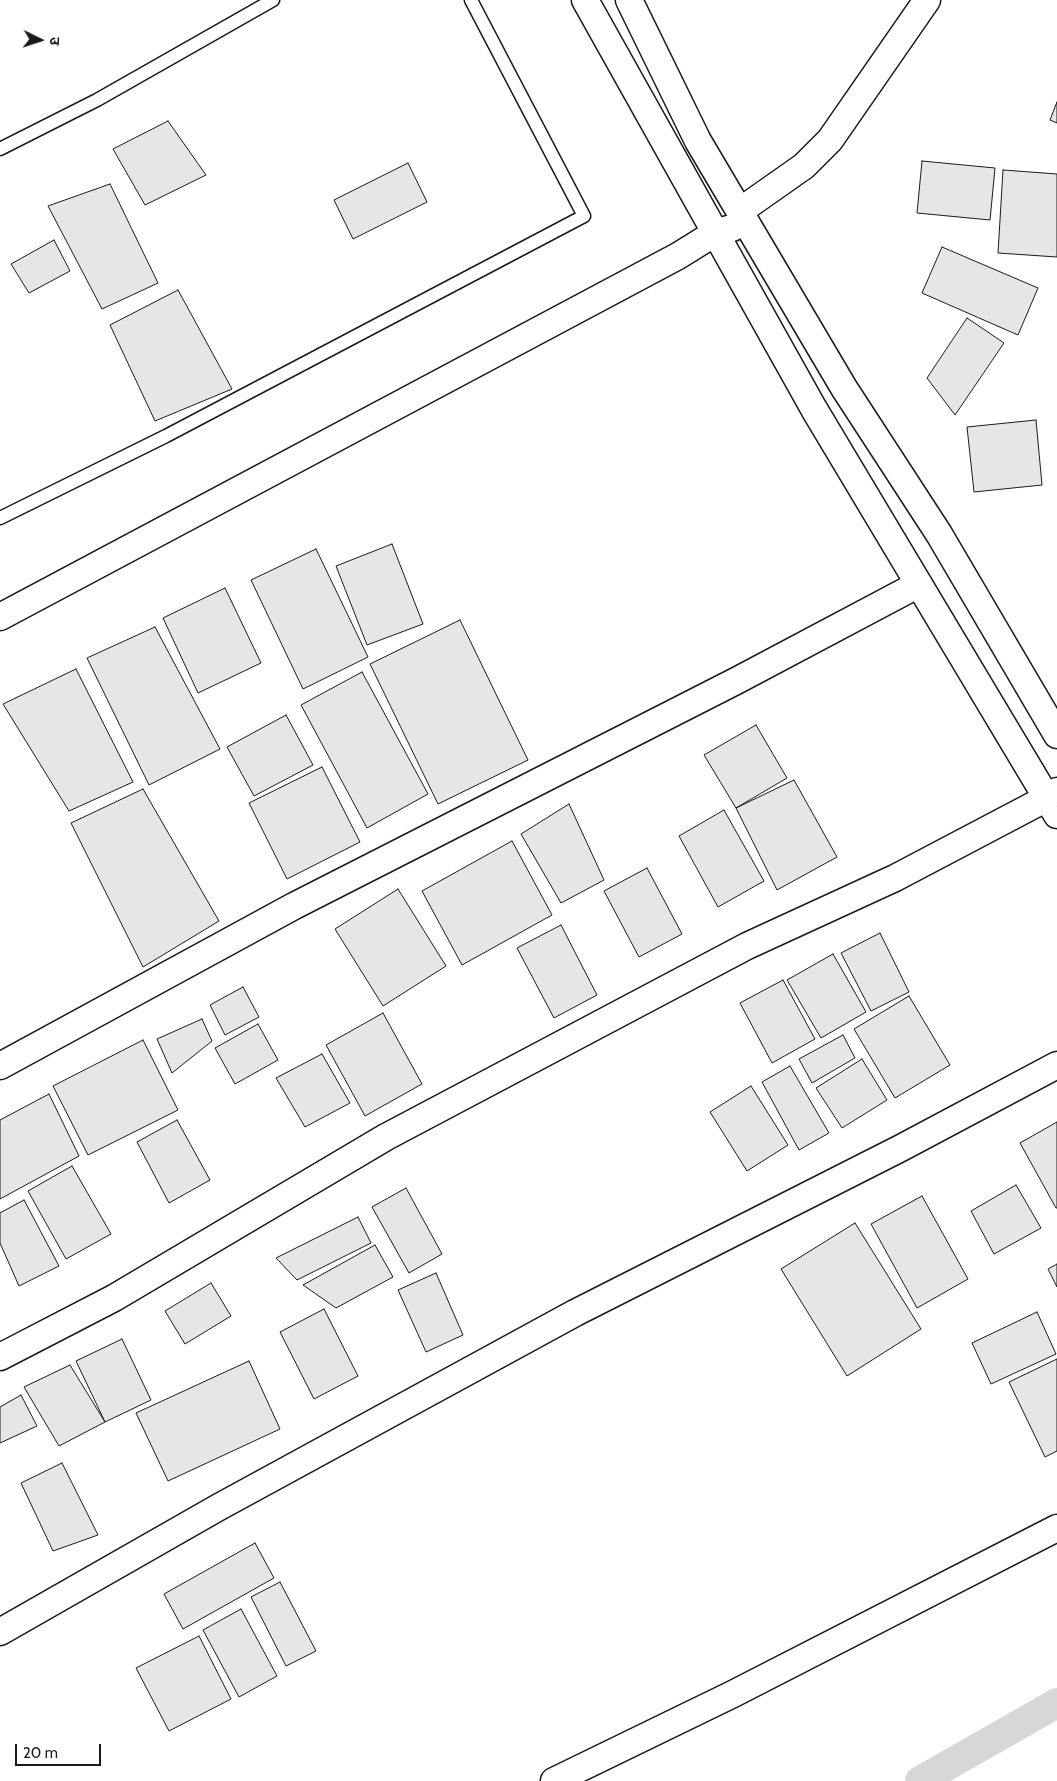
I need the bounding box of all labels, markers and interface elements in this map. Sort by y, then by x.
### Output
north arrow [15,15,65,65]
text: उ [46,36,64,46]
scale bar [18,1734,104,1766]
text: 20 m [23,1744,58,1762]

